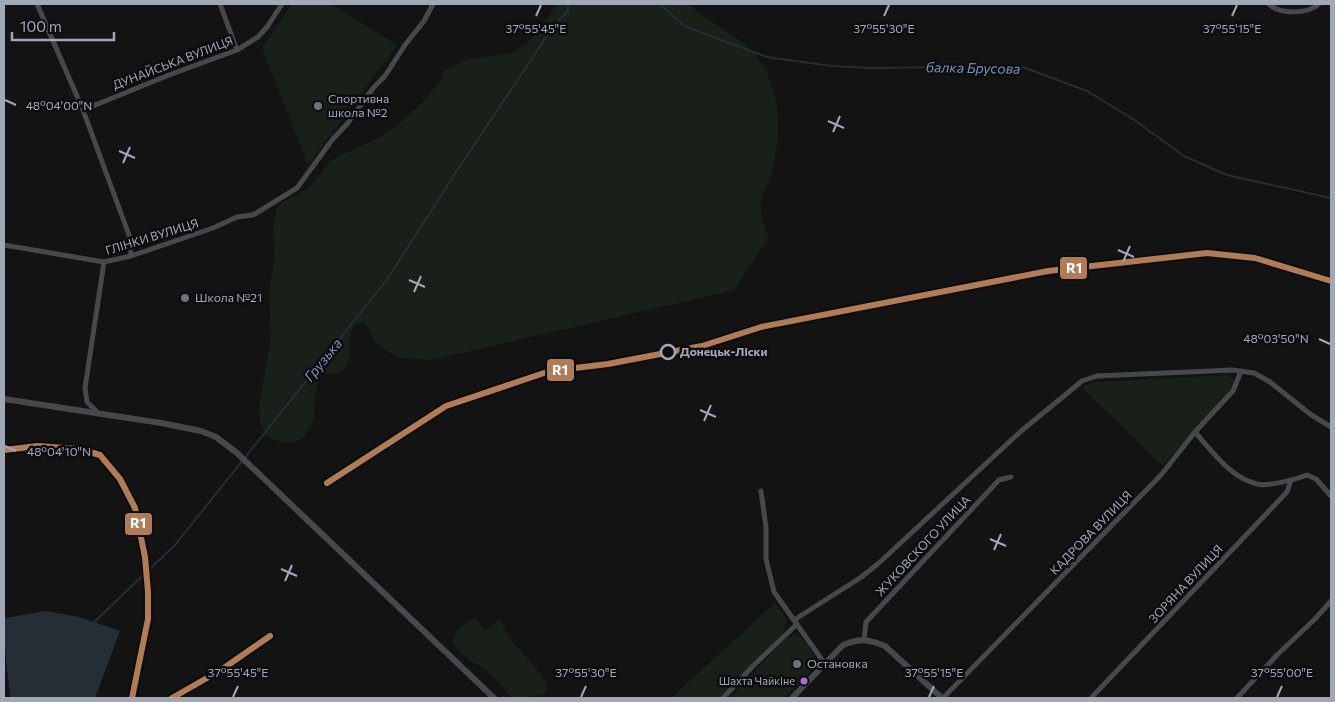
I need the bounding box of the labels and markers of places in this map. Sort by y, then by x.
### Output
place label: Спортивна школа №2 [328,91,389,119]
marker: Спортивна школа №2 [312,100,324,112]
place label: Школа №21 [195,290,262,304]
marker: Школа №21 [179,292,191,304]
marker: Донецьк-Ліски [660,344,676,360]
place label: Донецьк-Ліски [680,344,767,358]
place label: Остановка [807,656,868,670]
marker: Остановка [791,658,803,670]
place label: Шахта Чайкіне [719,674,795,687]
marker: Шахта Чайкіне [799,676,809,686]

